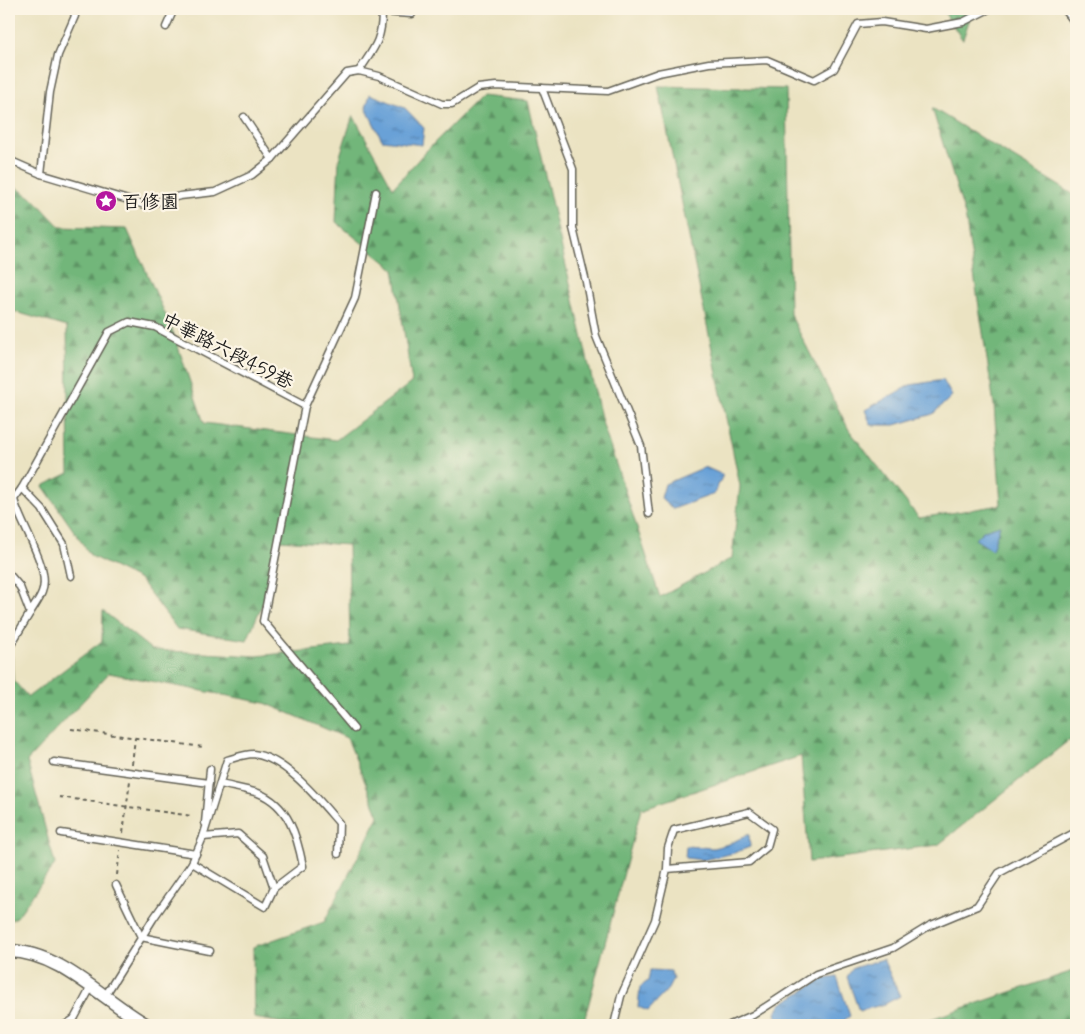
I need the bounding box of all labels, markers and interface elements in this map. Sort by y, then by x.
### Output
place icon: 百修園 [94,189,118,213]
place label: 百修園 [122,190,179,215]
street label: 中華路六段459巷 [157,307,298,395]

